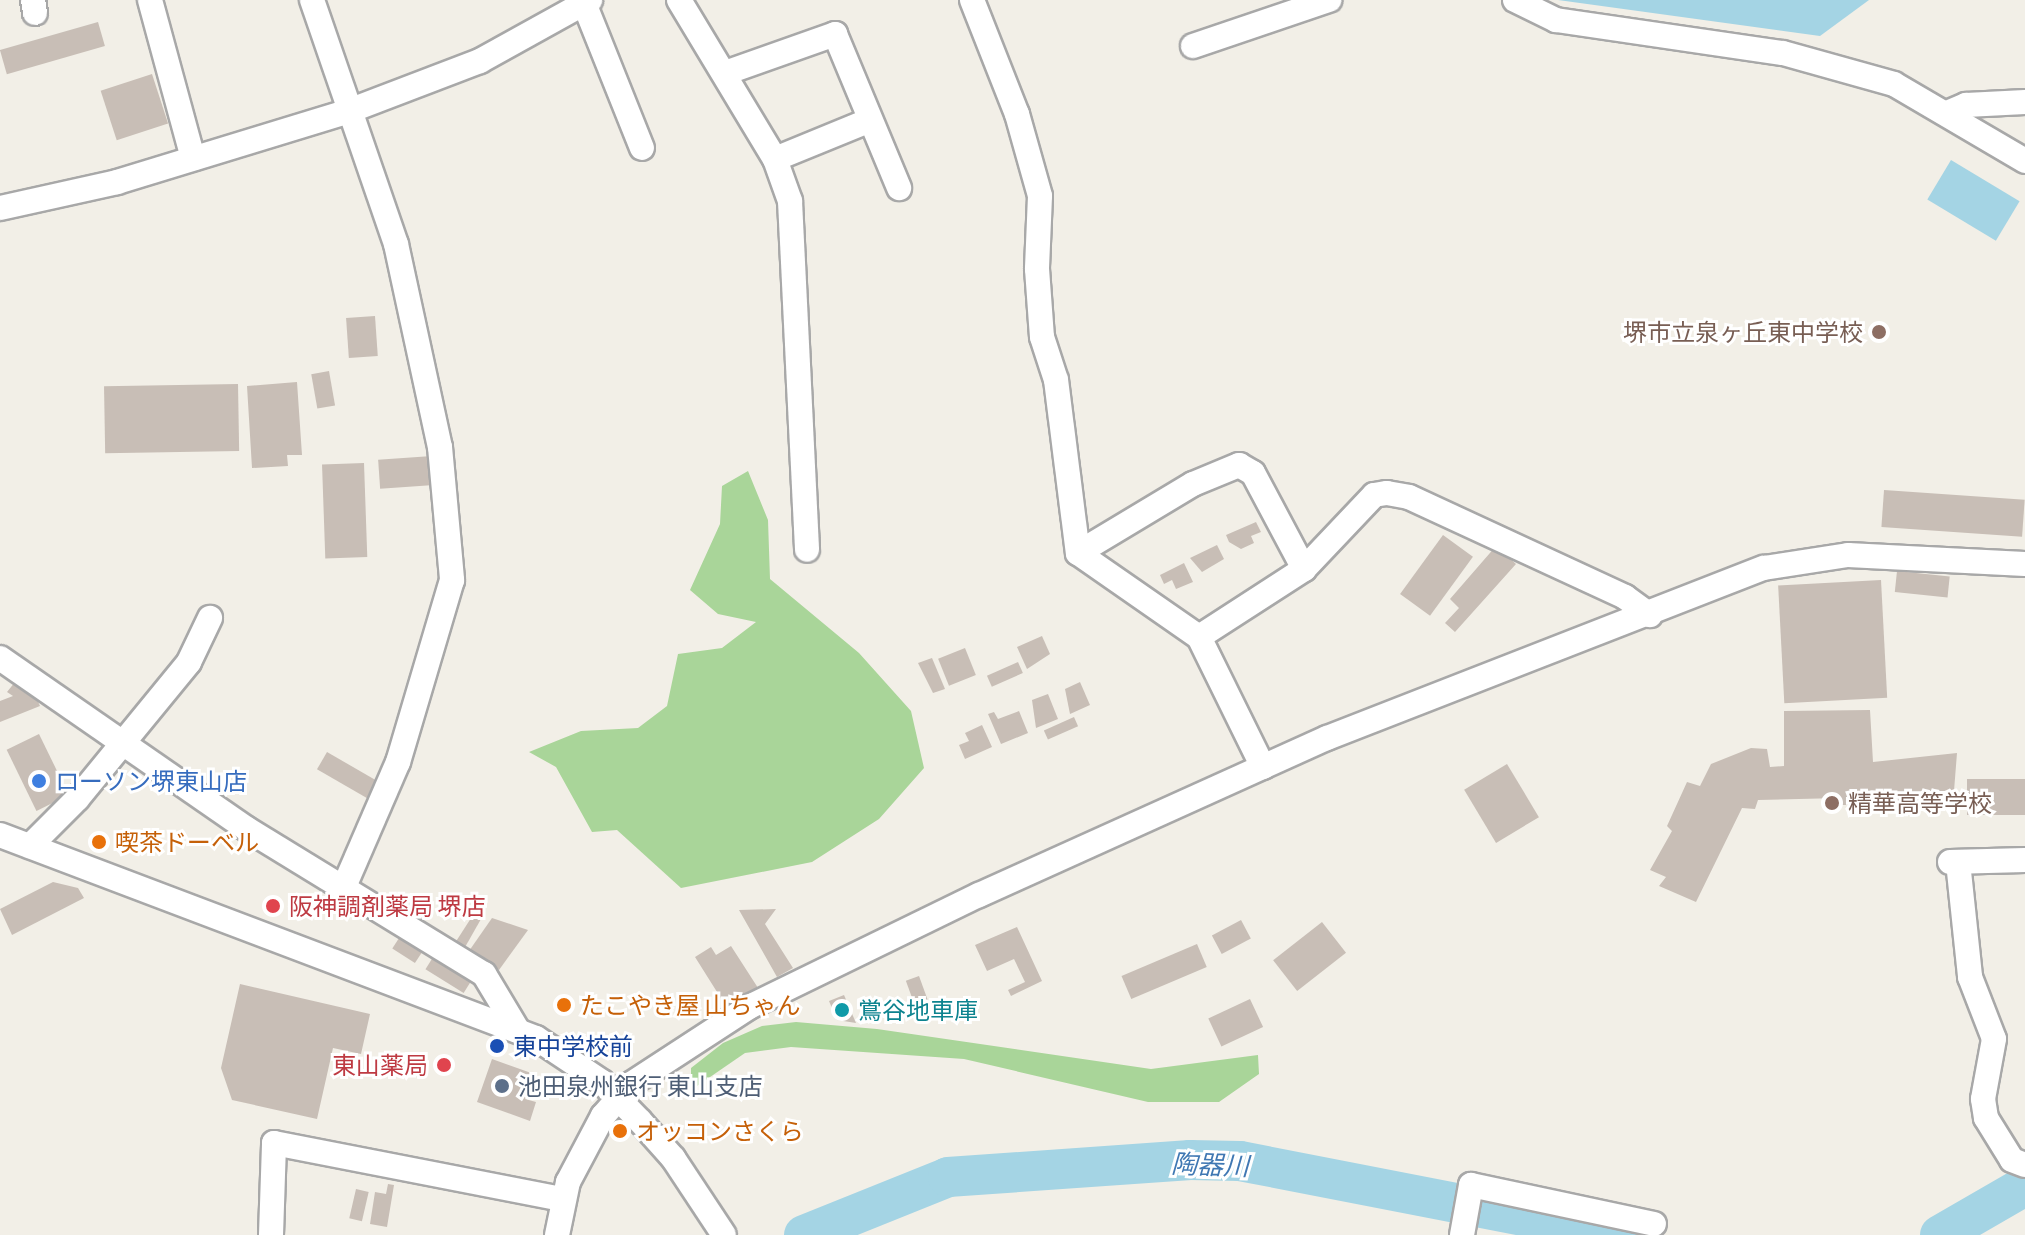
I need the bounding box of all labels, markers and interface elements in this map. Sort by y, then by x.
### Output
place label: 堺市立泉ヶ丘東中学校 [1623,318,1863,346]
marker: 堺市立泉ヶ丘東中学校 [1870,323,1888,341]
place label: ローソン堺東山店 [55,767,247,795]
marker: ローソン堺東山店 [30,772,48,790]
place label: 精華高等学校 [1848,789,1992,817]
marker: 精華高等学校 [1823,794,1841,812]
place label: 喫茶ドーベル [115,828,259,856]
marker: 喫茶ドーベル [90,833,108,851]
place label: 阪神調剤薬局 堺店 [289,892,486,920]
marker: 阪神調剤薬局 堺店 [264,897,282,915]
place label: たこやき屋 山ちゃん [580,991,801,1019]
marker: たこやき屋 山ちゃん [555,996,573,1014]
place label: 鴬谷地車庫 [858,996,978,1024]
marker: 鴬谷地車庫 [833,1001,851,1019]
place label: 東中学校前 [513,1032,633,1060]
marker: 東中学校前 [488,1037,506,1055]
place label: 東山薬局 [332,1051,428,1079]
marker: 東山薬局 [435,1056,453,1074]
place label: 池田泉州銀行 東山支店 [518,1072,763,1100]
marker: 池田泉州銀行 東山支店 [493,1077,511,1095]
place label: オッコンさくら [636,1117,804,1145]
marker: オッコンさくら [611,1122,629,1140]
water label: 陶器川 [1170,1147,1250,1181]

